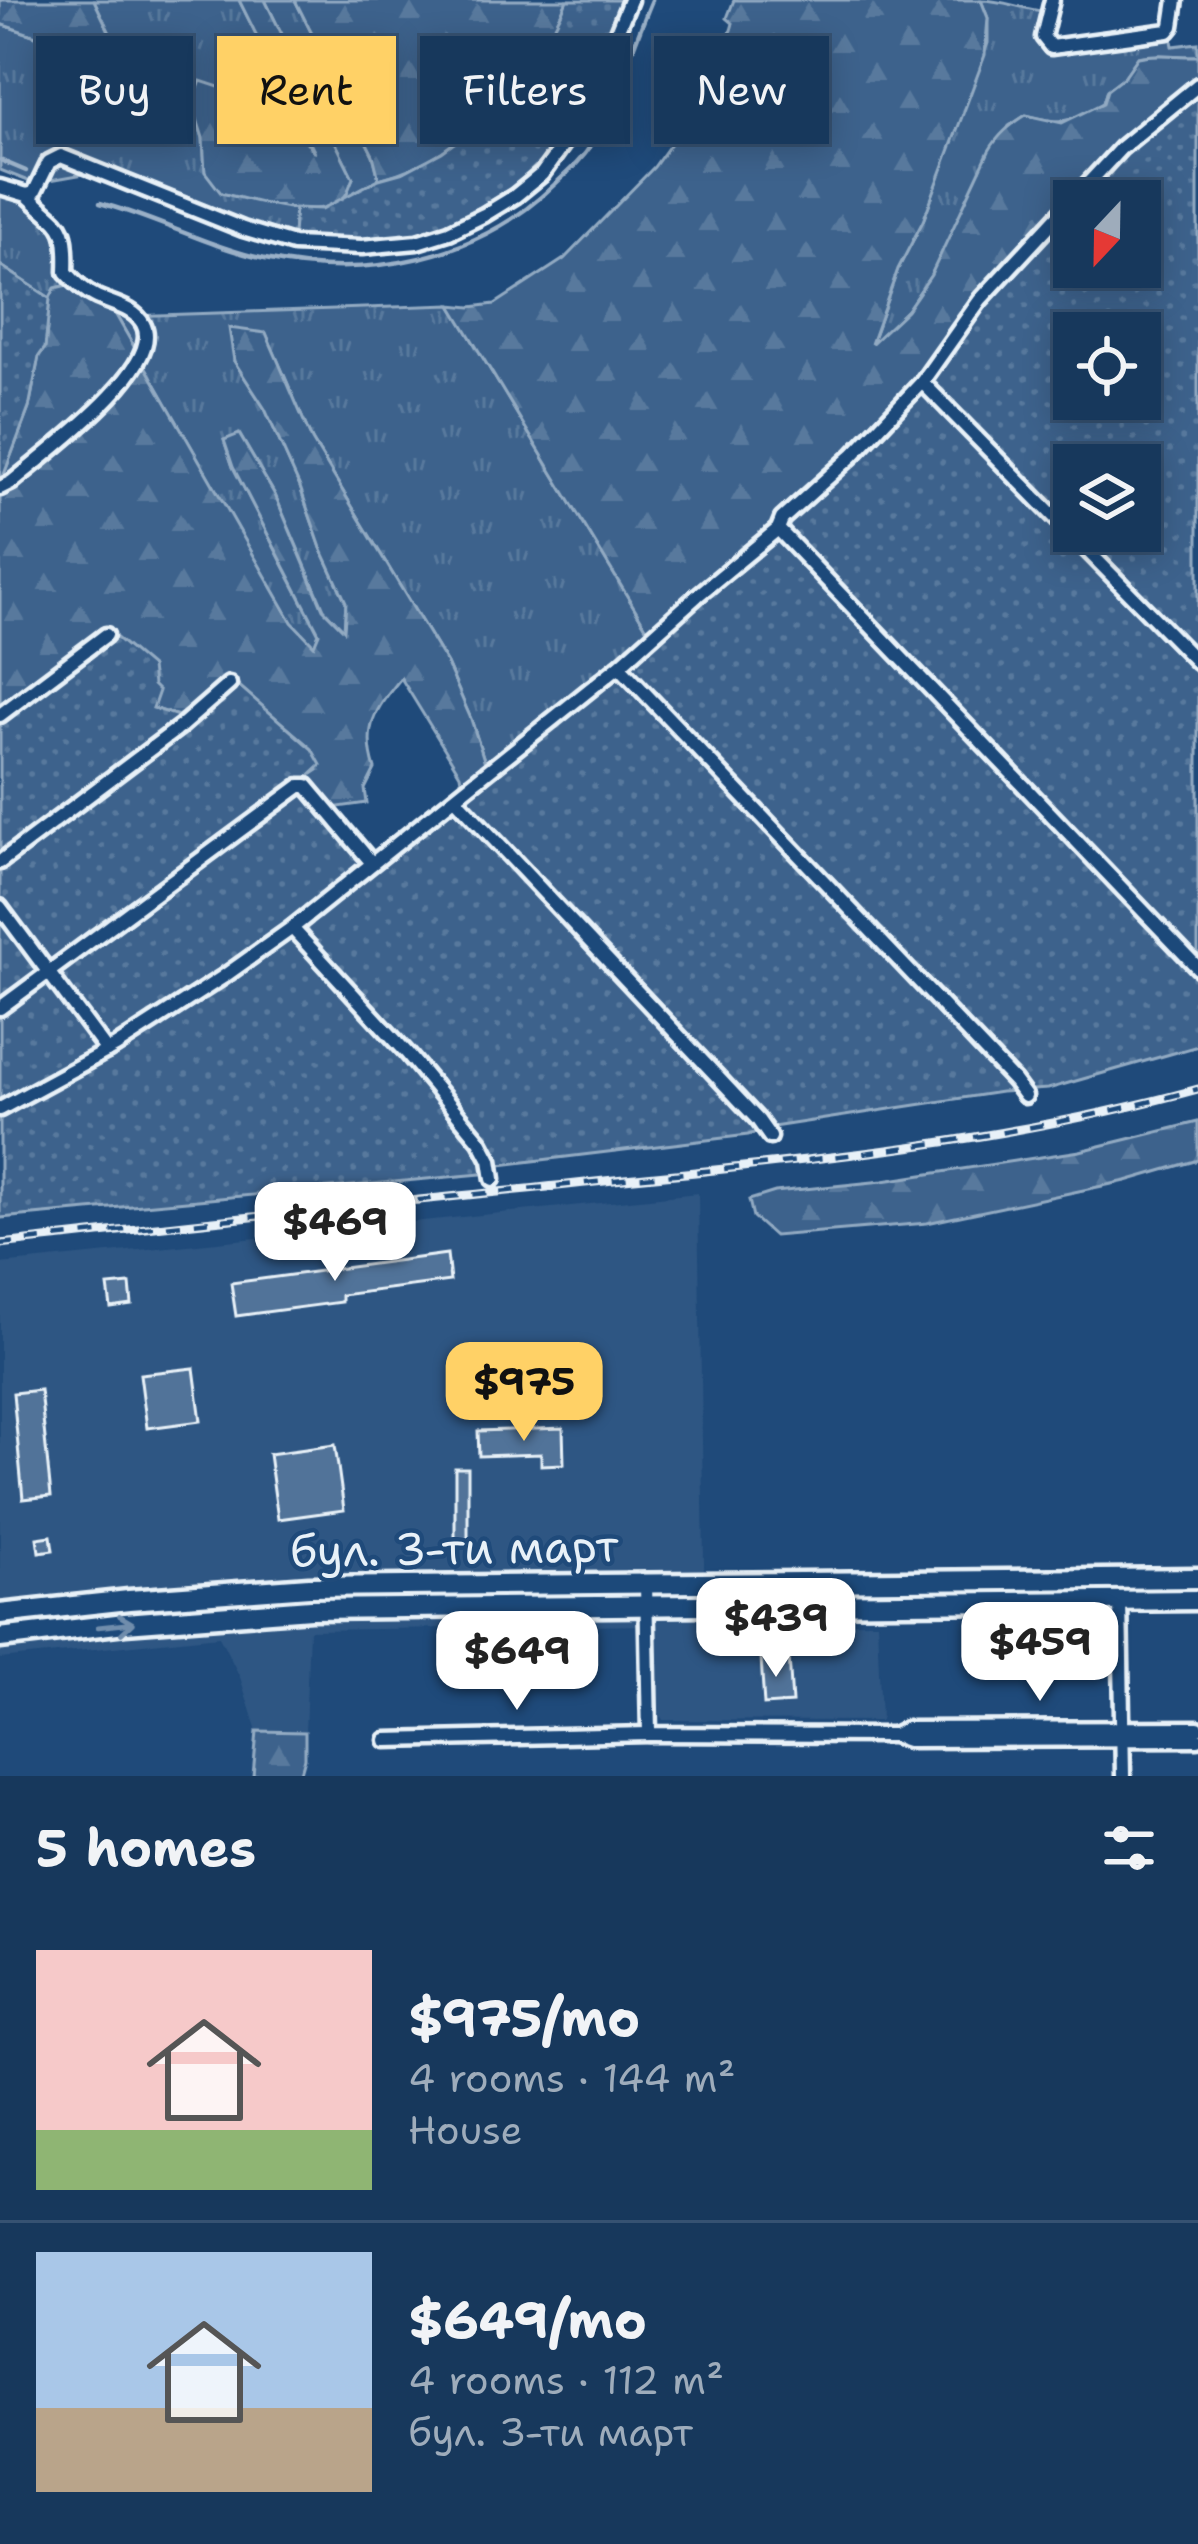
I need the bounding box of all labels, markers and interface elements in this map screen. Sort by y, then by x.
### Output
chip: Buy [36,36,193,144]
chip: Rent [217,36,396,144]
chip: Filters [420,36,630,144]
chip: New [654,36,829,144]
north arrow [1053,180,1161,288]
map controls [1053,180,1161,552]
button: locate [1053,312,1161,420]
button: layers [1053,444,1161,552]
pin: $469 [264,1182,406,1284]
text: $469 [282,1195,388,1247]
pin: $975 [453,1342,595,1444]
text: $975 [473,1355,575,1407]
street label: бул. 3-ти март [289,1515,620,1581]
pin: $439 [705,1578,847,1680]
text: $439 [723,1591,829,1643]
pin: $459 [969,1602,1111,1704]
pin: $649 [446,1611,588,1713]
one-way arrow [96,1613,135,1636]
text: $459 [988,1615,1092,1667]
text: $649 [463,1624,571,1676]
text: 5 homes [36,1814,256,1882]
icon: filters [1096,1815,1162,1881]
text: $975/mo [408,1984,640,2052]
icon: home [132,1998,276,2142]
text: 4 rooms · 144 m² [408,2052,735,2104]
text: House [408,2104,523,2156]
text: $649/mo [408,2286,647,2354]
icon: home [132,2300,276,2444]
text: 4 rooms · 112 m² [408,2354,724,2406]
text: бул. 3-ти март [408,2406,693,2458]

